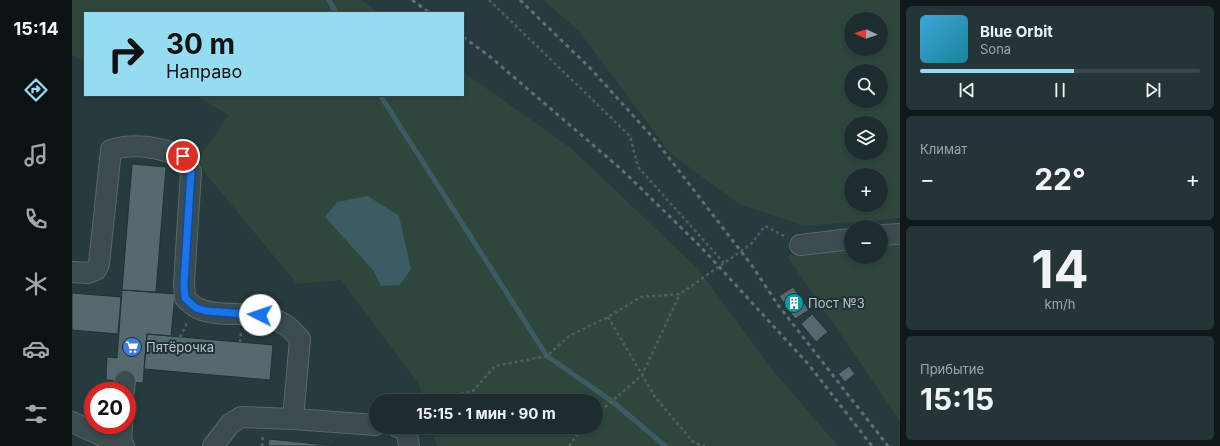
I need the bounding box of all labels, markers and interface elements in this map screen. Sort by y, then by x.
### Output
north arrow [844,12,888,56]
map controls [844,12,888,264]
text: 15:14 [13,18,59,39]
text: Blue Orbit [980,22,1053,41]
text: 30 m [166,27,235,61]
icon: right [100,28,152,80]
text: Sona [980,41,1011,57]
text: Направо [166,61,242,82]
button: search [844,64,888,108]
icon: directions [22,76,50,104]
icon: previous [956,79,978,101]
icon: pause [1049,79,1071,101]
icon: next [1142,79,1164,101]
button: layers [844,116,888,160]
pin [166,139,200,173]
icon: music [22,141,50,169]
text: Климат [920,141,967,157]
icon: arrive [172,145,194,167]
text: 22° [1034,161,1086,197]
text: − [920,166,935,192]
text: + [1185,166,1200,192]
button: + [844,168,888,212]
icon: phone [22,205,50,233]
button: − [844,220,888,264]
text: 14 [1031,238,1089,301]
icon: climate [22,270,50,298]
building icon: Пост №3 [783,292,805,314]
position arrow [239,294,281,336]
place label: Пост №3 [808,295,865,311]
text: km/h [1045,296,1075,312]
icon: car [22,335,50,363]
supermarket icon: Пятёрочка [121,336,143,358]
place label: Пятёрочка [146,339,214,355]
text: Прибытие [920,361,984,377]
text: 15:15 [920,381,994,417]
speed limit sign: 20 [84,382,136,434]
icon: filters [22,400,50,428]
text: 15:15 · 1 мин · 90 m [416,404,556,423]

